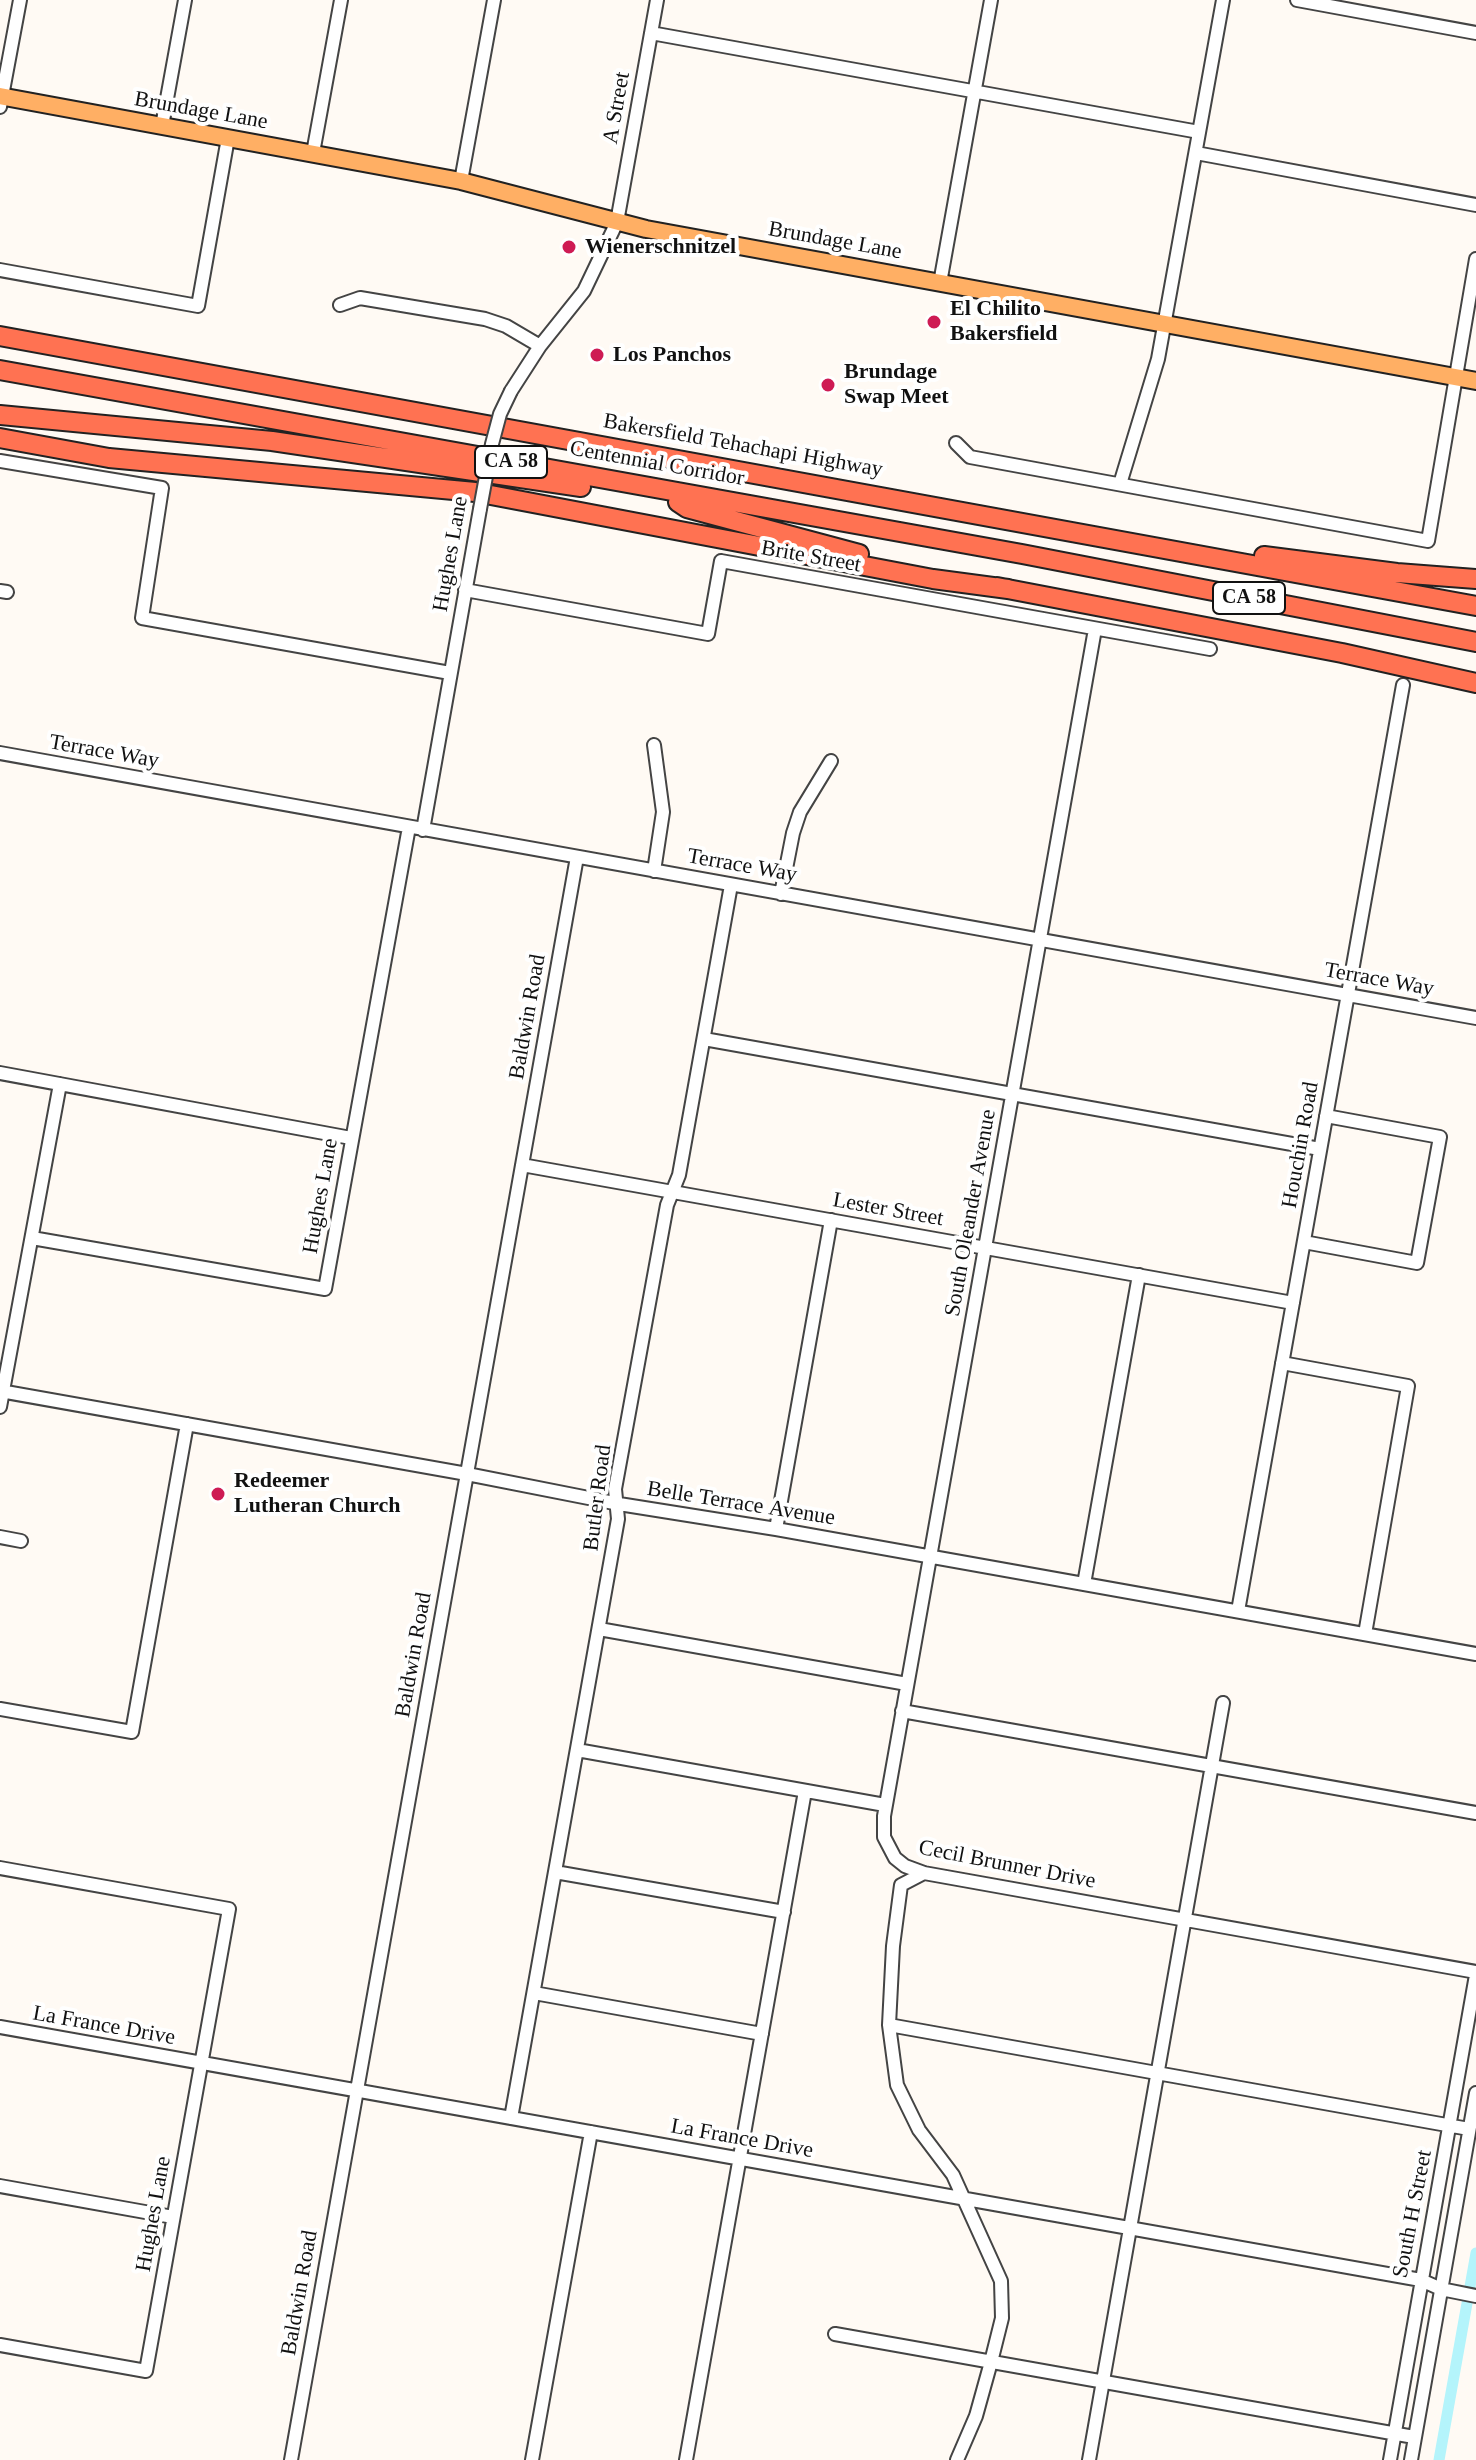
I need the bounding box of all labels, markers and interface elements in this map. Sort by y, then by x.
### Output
street label: A Street [598,70,636,146]
street label: Brundage Lane [132,86,270,136]
street label: Brundage Lane [766,216,904,266]
place label: Wienerschnitzel [585,234,736,260]
marker: Wienerschnitzel [560,238,578,256]
place label: El Chilito Bakersfield [950,296,1058,348]
marker: El Chilito Bakersfield [925,313,943,331]
place label: Los Panchos [613,342,731,368]
marker: Los Panchos [588,346,606,364]
place label: Brundage Swap Meet [844,359,948,410]
marker: Brundage Swap Meet [819,376,837,394]
street label: Bakersfield Tehachapi Highway [601,408,885,484]
street label: Centennial Corridor [568,436,746,492]
road number: CA 58 [475,446,547,478]
street label: Hughes Lane [428,494,474,614]
street label: Brite Street [759,535,863,579]
road number: CA 58 [1213,582,1285,614]
street label: Terrace Way [47,729,161,775]
street label: Terrace Way [685,843,799,889]
street label: Baldwin Road [504,952,552,1082]
street label: Terrace Way [1322,957,1436,1003]
street label: Houchin Road [1277,1080,1325,1210]
street label: South Oleander Avenue [940,1107,1002,1319]
street label: Hughes Lane [298,1136,344,1256]
street label: Lester Street [831,1187,945,1233]
street label: Butler Road [578,1443,618,1553]
place label: Redeemer Lutheran Church [234,1468,400,1520]
street label: Belle Terrace Avenue [645,1476,837,1532]
marker: Redeemer Lutheran Church [209,1485,227,1503]
street label: Baldwin Road [390,1590,438,1720]
street label: Cecil Brunner Drive [916,1835,1098,1895]
street label: La France Drive [31,2000,177,2052]
street label: La France Drive [669,2113,815,2165]
street label: South H Street [1388,2148,1438,2280]
street label: Hughes Lane [131,2154,177,2274]
street label: Baldwin Road [276,2228,324,2358]

